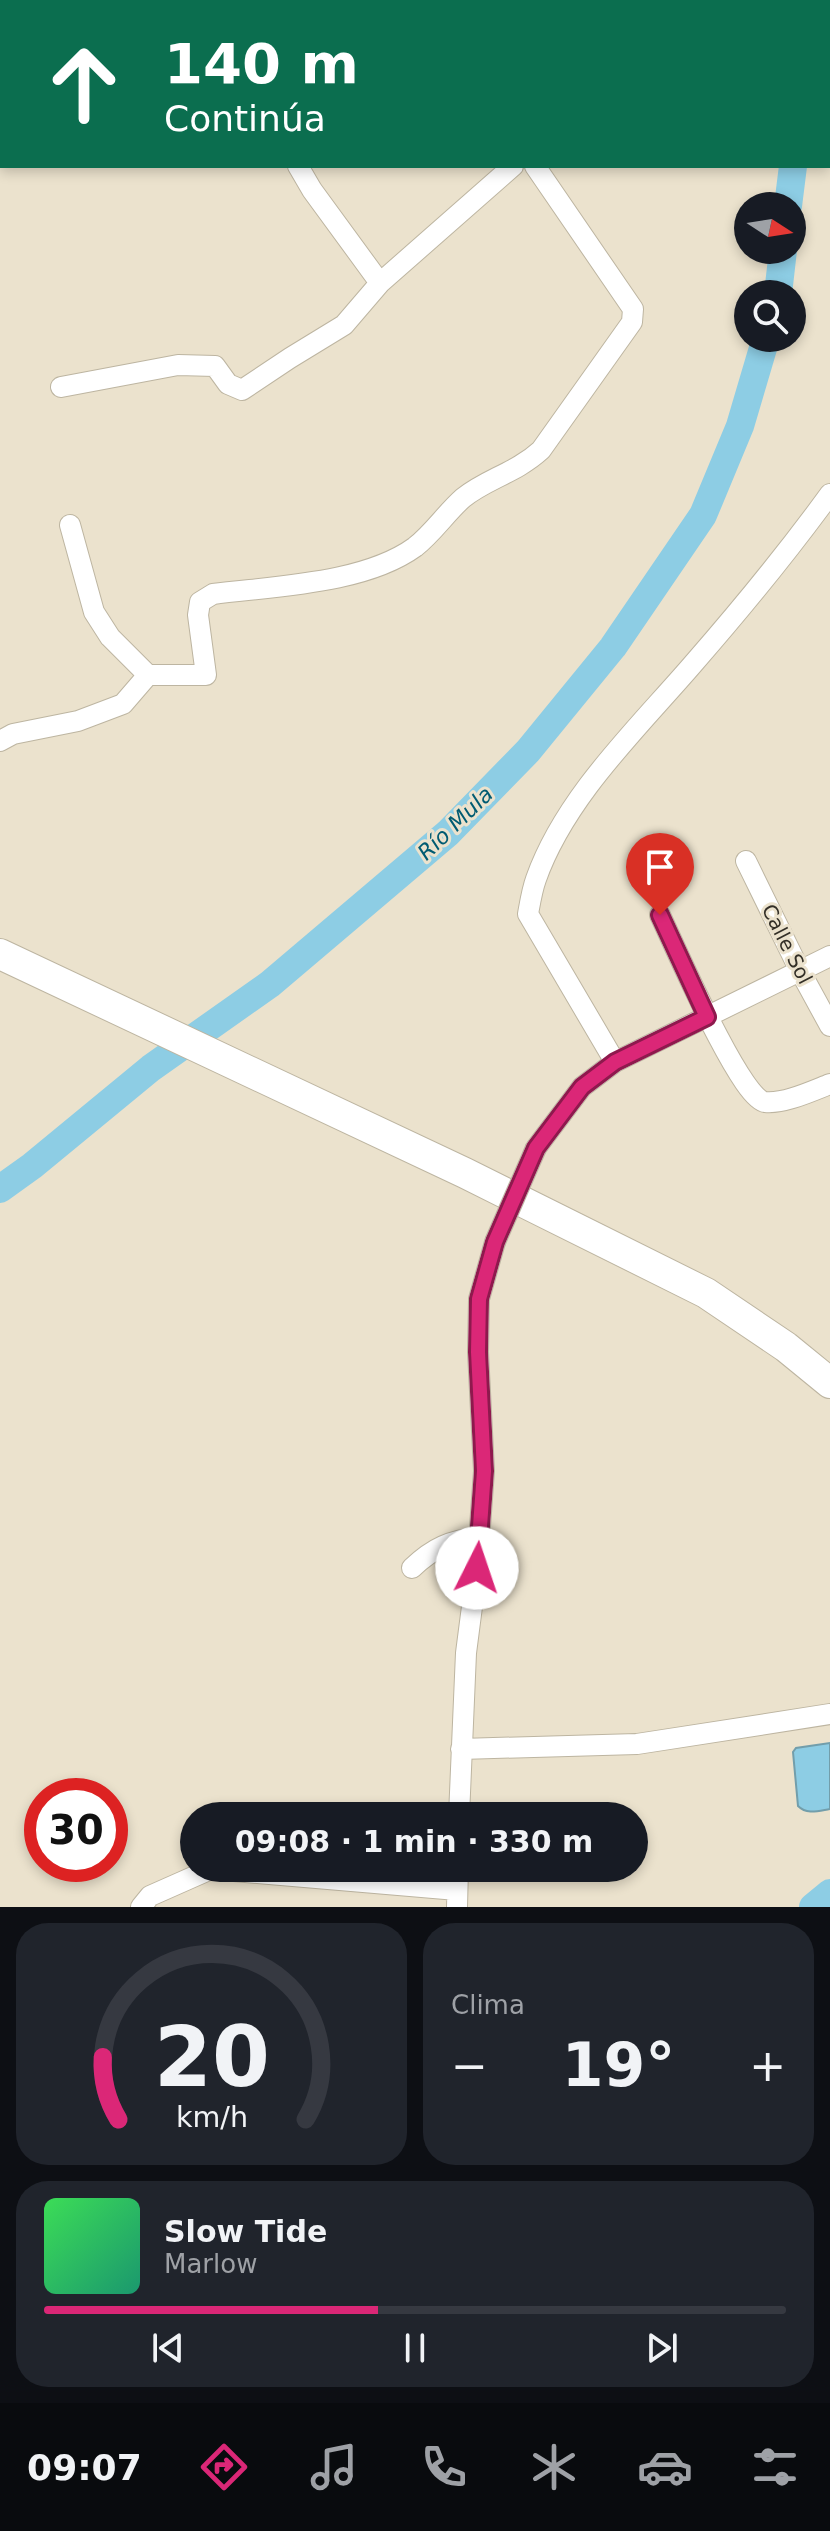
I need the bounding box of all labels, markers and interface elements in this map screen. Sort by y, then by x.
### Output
text: 140 m [164,31,359,96]
icon: ahead [32,32,136,136]
text: Continúa [164,98,326,139]
north arrow [734,192,806,264]
map controls [734,192,806,352]
button: search [734,280,806,352]
water label: Río Mula [413,782,498,865]
pin [626,833,694,915]
icon: arrive [638,845,682,889]
street label: Calle Sol [757,900,817,988]
position arrow [435,1526,519,1610]
speed limit sign: 30 [24,1778,128,1882]
text: 09:08 · 1 min · 330 m [235,1824,593,1859]
text: Clima [451,1990,525,2020]
text: 20 [154,2009,269,2106]
text: 19° [562,2030,675,2100]
text: − [451,2040,488,2091]
text: + [749,2040,786,2091]
text: km/h [175,2100,248,2134]
text: Slow Tide [164,2214,327,2249]
text: Marlow [164,2249,257,2279]
icon: previous [146,2326,190,2370]
icon: pause [393,2326,437,2370]
icon: next [640,2326,684,2370]
icon: directions [196,2439,252,2495]
icon: music [306,2439,362,2495]
icon: phone [416,2439,472,2495]
icon: climate [526,2439,582,2495]
icon: car [637,2439,693,2495]
icon: filters [747,2439,803,2495]
text: 09:07 [27,2447,142,2488]

